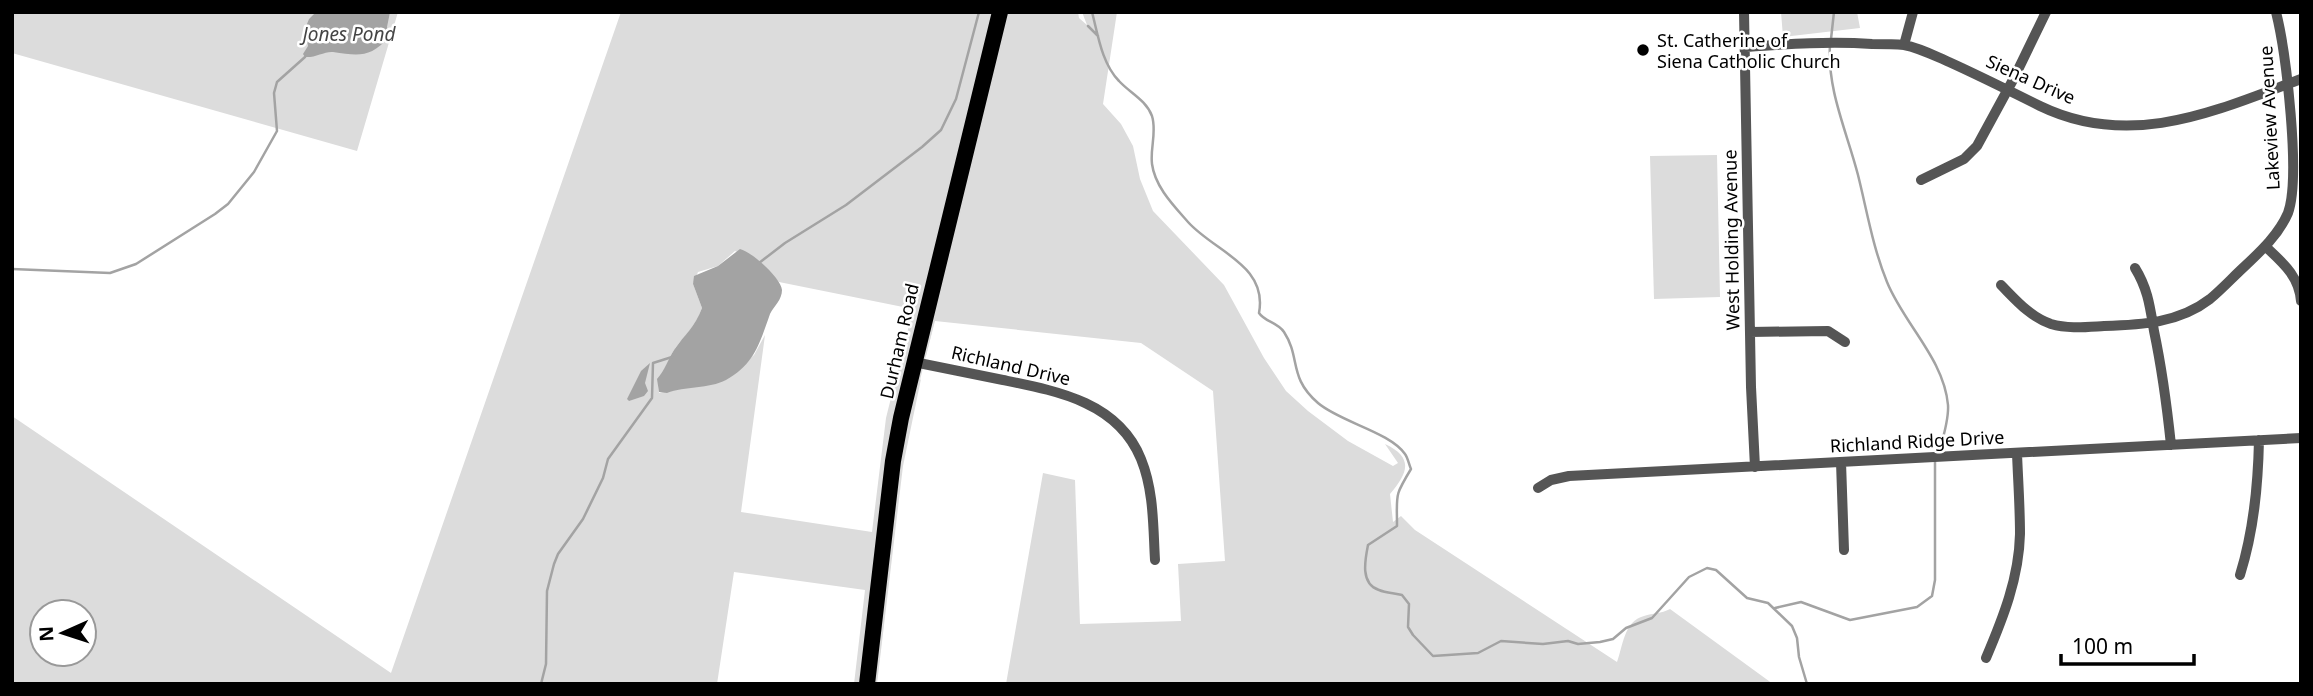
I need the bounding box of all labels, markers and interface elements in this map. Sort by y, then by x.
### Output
water label: Jones Pond [300,21,396,47]
place label: St. Catherine of Siena Catholic Church [1657,28,1841,73]
marker: St. Catherine of Siena Catholic Church [1635,42,1651,58]
street label: Lakeview Avenue [2253,45,2285,191]
street label: Siena Drive [1983,49,2079,109]
street label: West Holding Avenue [1717,149,1745,331]
street label: Durham Road [874,281,924,401]
street label: Richland Drive [949,340,1073,390]
street label: Richland Ridge Drive [1829,424,2005,458]
north arrow [28,598,98,668]
scale bar [2061,622,2194,666]
text: N [33,625,59,642]
text: 100 m [2072,632,2133,660]

